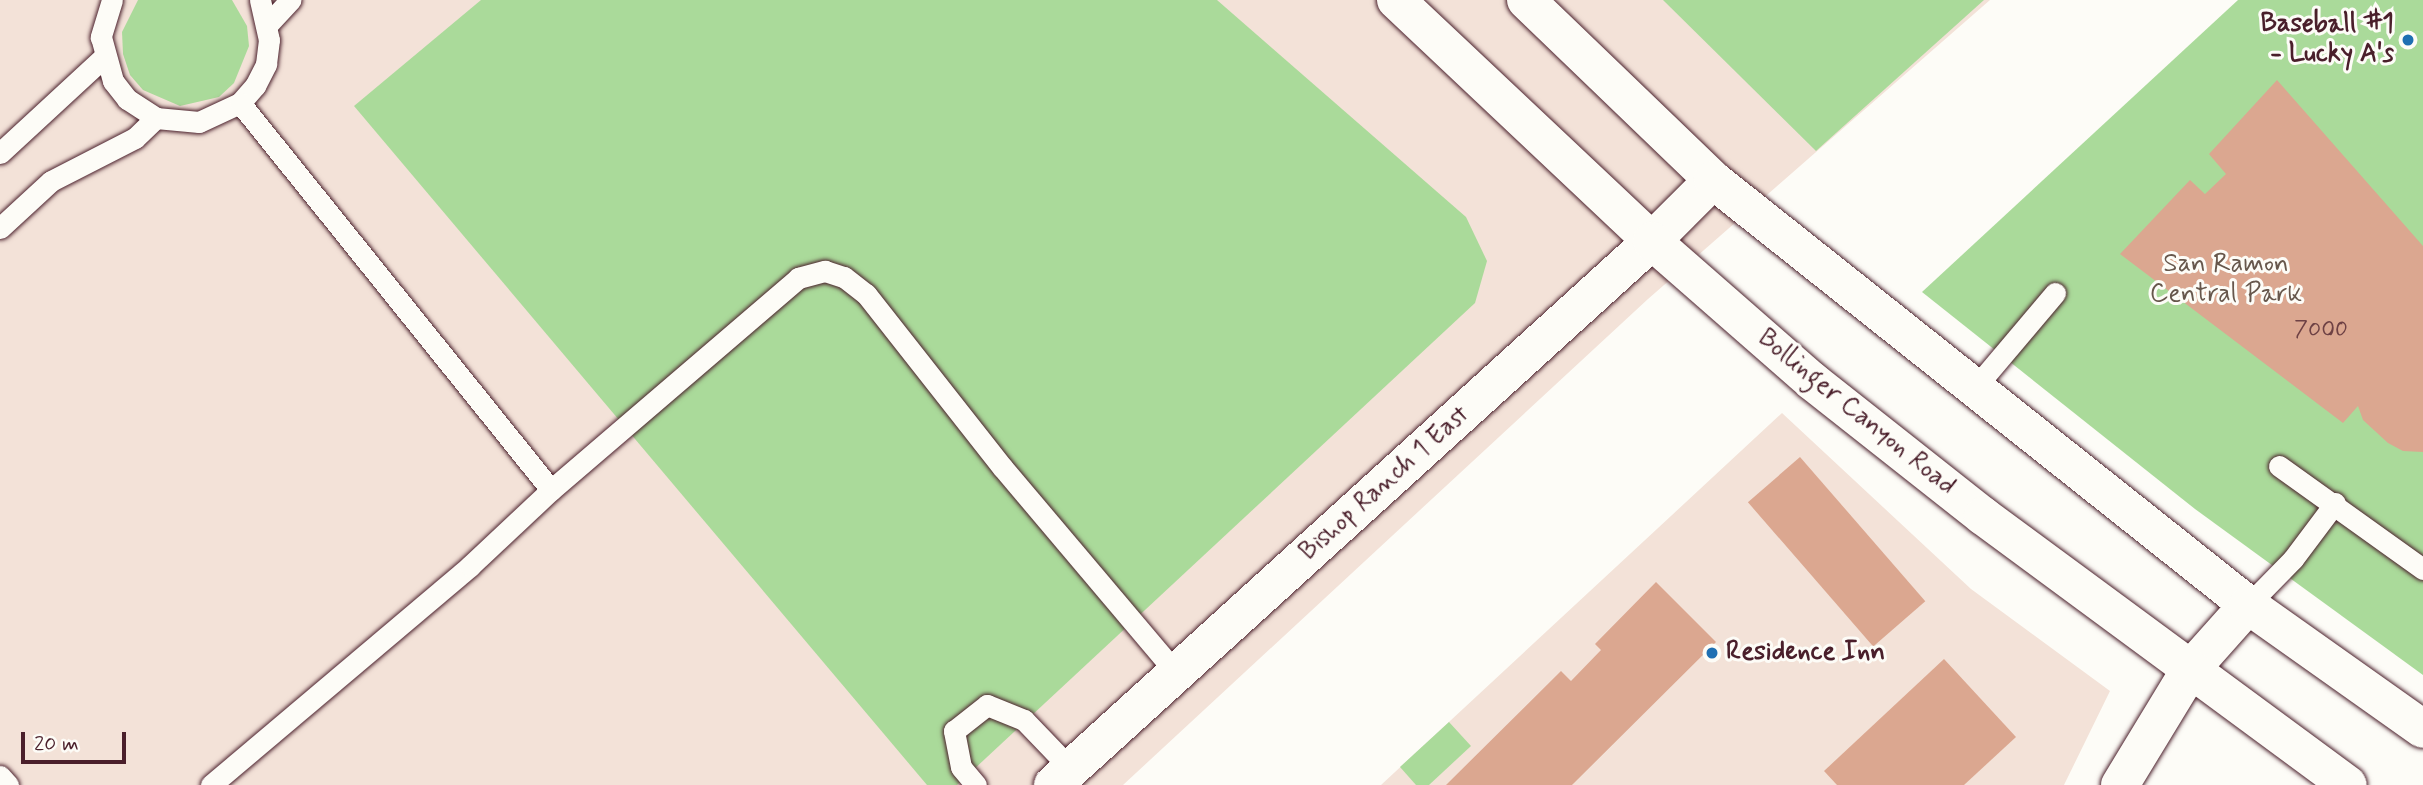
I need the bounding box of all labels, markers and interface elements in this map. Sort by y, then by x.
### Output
place label: Baseball #1 - Lucky A's [2261,9,2394,70]
marker: Baseball #1 - Lucky A's [2400,32,2416,48]
park label: San Ramon Central Park [2153,249,2299,310]
house number: 7000 [2294,316,2348,344]
street label: Bollinger Canyon Road [1750,323,1962,503]
street label: Bishop Ranch 1 East [1295,401,1475,567]
place label: Residence Inn [1726,637,1884,669]
marker: Residence Inn [1704,645,1720,661]
scale bar [24,718,130,762]
text: 20 m [34,730,79,758]

